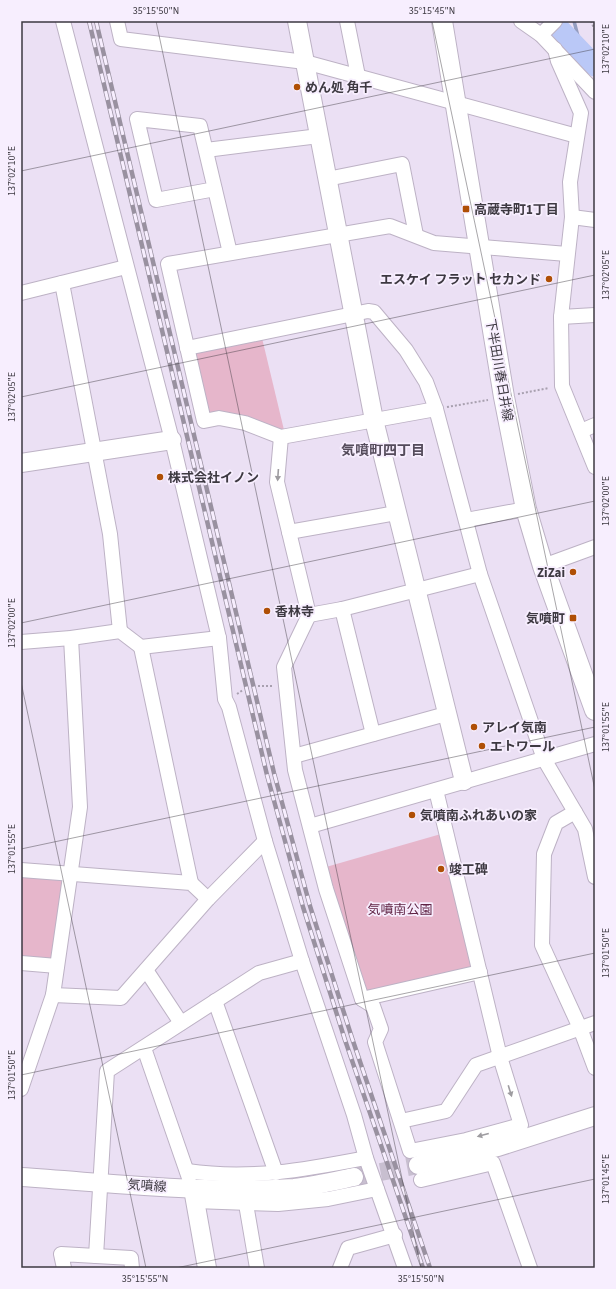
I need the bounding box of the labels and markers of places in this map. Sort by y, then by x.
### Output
place label: めん処 角千 [305,79,373,97]
marker: めん処 角千 [292,82,302,92]
place label: 高蔵寺町1丁目 [474,201,559,219]
marker: 高蔵寺町1丁目 [461,204,471,214]
place label: エスケイ フラット セカンド [380,271,541,289]
marker: エスケイ フラット セカンド [544,274,554,284]
place label: 株式会社イノン [168,469,259,487]
marker: 株式会社イノン [155,472,165,482]
place label: ZiZai [537,564,565,582]
marker: ZiZai [568,567,578,577]
place label: 香林寺 [275,603,314,621]
marker: 香林寺 [262,606,272,616]
place label: 気噴町 [526,610,565,628]
marker: 気噴町 [568,613,578,623]
place label: アレイ気南 [482,719,547,737]
marker: アレイ気南 [469,722,479,732]
place label: エトワール [490,738,555,756]
marker: エトワール [477,741,487,751]
place label: 気噴南ふれあいの家 [420,807,537,825]
marker: 気噴南ふれあいの家 [407,810,417,820]
place label: 竣工碑 [449,861,488,879]
marker: 竣工碑 [436,864,446,874]

